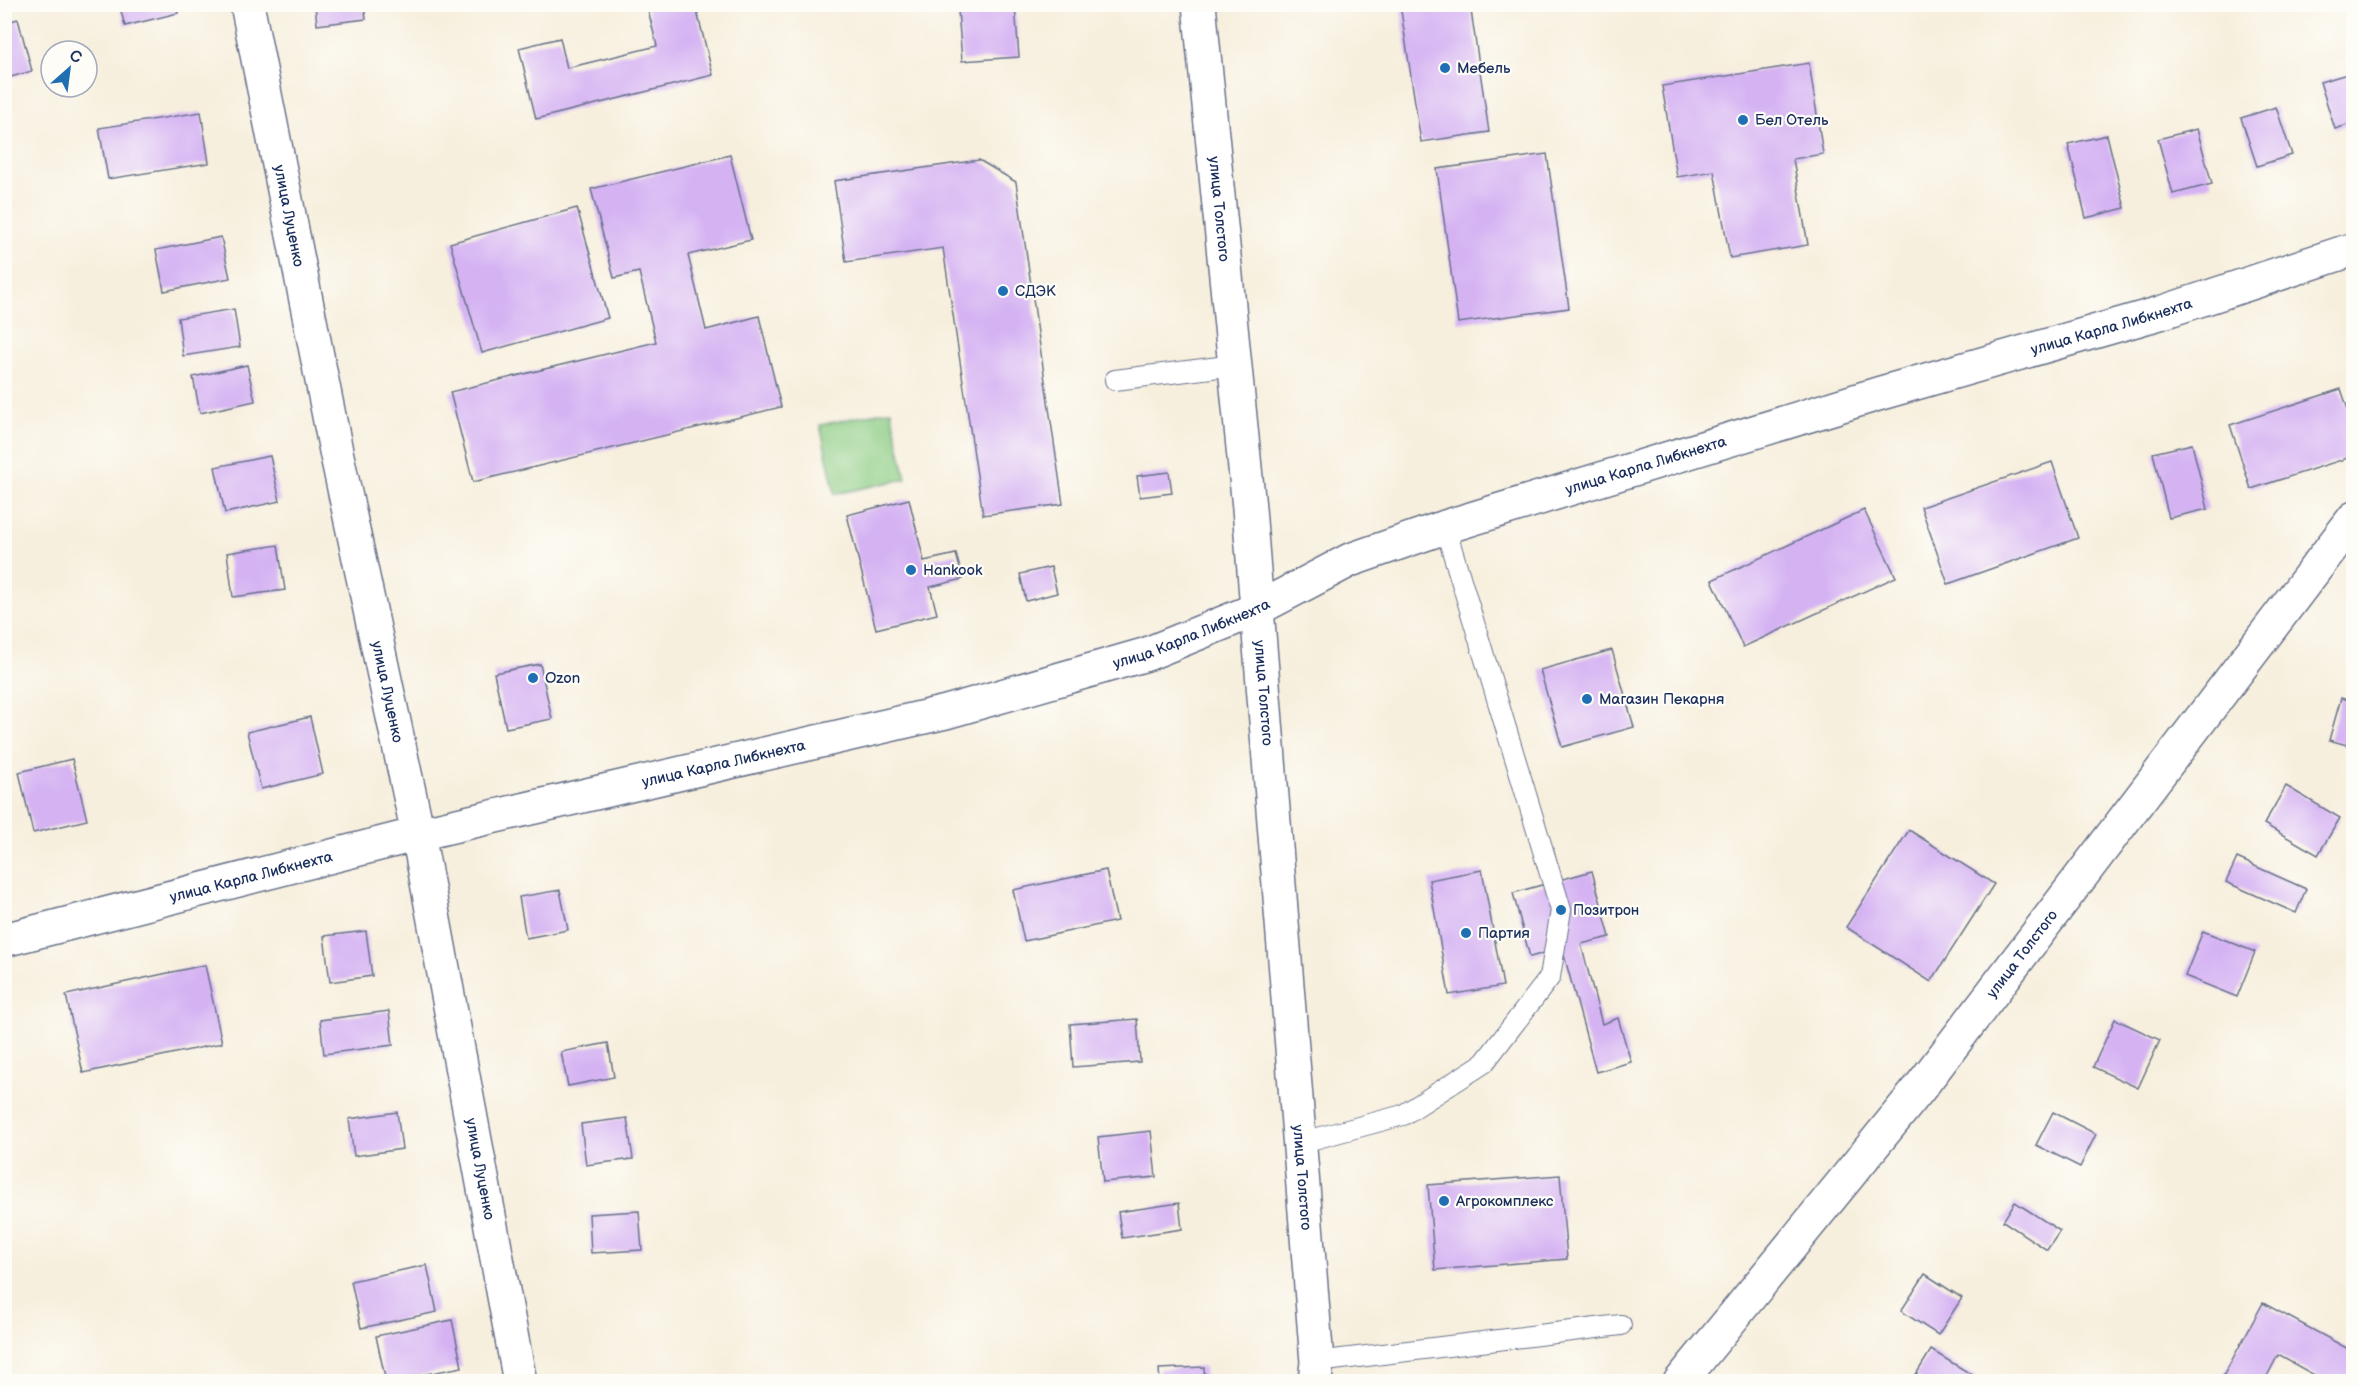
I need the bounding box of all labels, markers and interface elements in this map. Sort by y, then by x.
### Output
north arrow [39,39,99,99]
text: С [66,46,85,68]
place label: Мебель [1457,59,1511,78]
marker: Мебель [1438,61,1452,75]
place label: Бел Отель [1755,111,1829,130]
marker: Бел Отель [1736,113,1750,127]
street label: улица Толстого [1204,155,1234,263]
street label: улица Луценко [269,163,308,269]
place label: СДЭК [1015,282,1056,301]
marker: СДЭК [996,284,1010,298]
street label: улица Карла Либкнехта [2029,294,2195,360]
street label: улица Карла Либкнехта [1563,432,1729,499]
place label: Hankook [923,561,983,580]
marker: Hankook [904,563,918,577]
street label: улица Карла Либкнехта [1111,595,1274,673]
street label: улица Луценко [367,639,407,745]
street label: улица Толстого [1250,639,1277,747]
place label: Ozon [545,669,580,688]
marker: Ozon [526,671,540,685]
place label: Магазин Пекарня [1599,690,1724,709]
marker: Магазин Пекарня [1580,692,1594,706]
street label: улица Карла Либкнехта [640,736,807,792]
street label: улица Карла Либкнехта [168,847,335,907]
place label: Позитрон [1573,901,1639,920]
marker: Позитрон [1554,903,1568,917]
street label: улица Толстого [1983,906,2062,1002]
place label: Партия [1478,924,1530,943]
marker: Партия [1459,926,1473,940]
street label: улица Луценко [461,1116,499,1222]
street label: улица Толстого [1288,1124,1315,1231]
place label: Агрокомплекс [1455,1192,1554,1211]
marker: Агрокомплекс [1437,1194,1451,1208]

